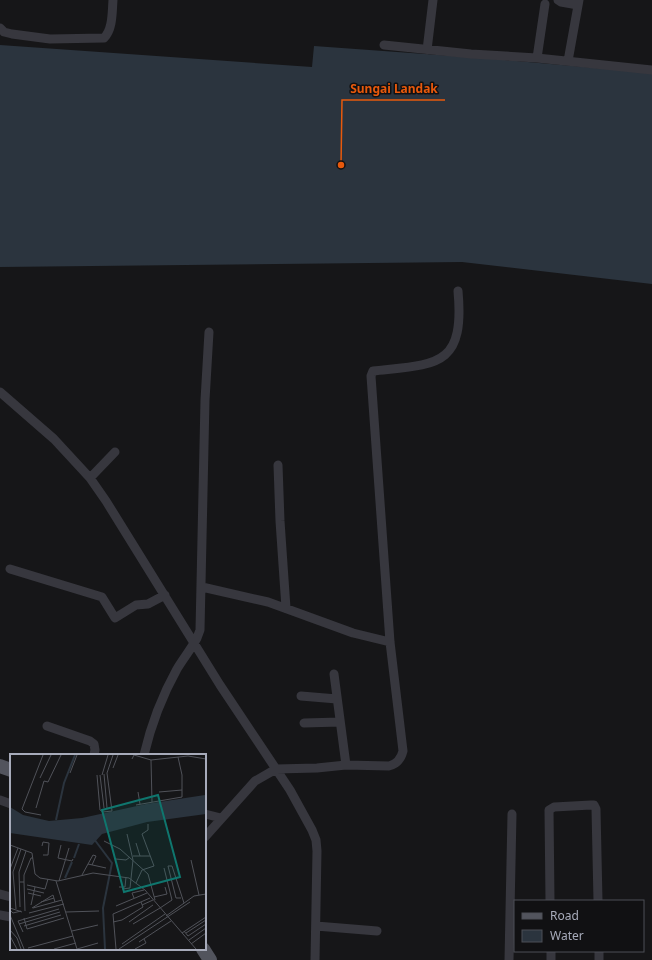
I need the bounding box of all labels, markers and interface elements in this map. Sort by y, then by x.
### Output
callout: Sungai Landak [342,76,445,100]
text: Sungai Landak [350,80,438,97]
inset map [10,754,206,950]
legend [514,900,644,952]
text: Road [550,907,579,924]
text: Water [550,927,584,944]

